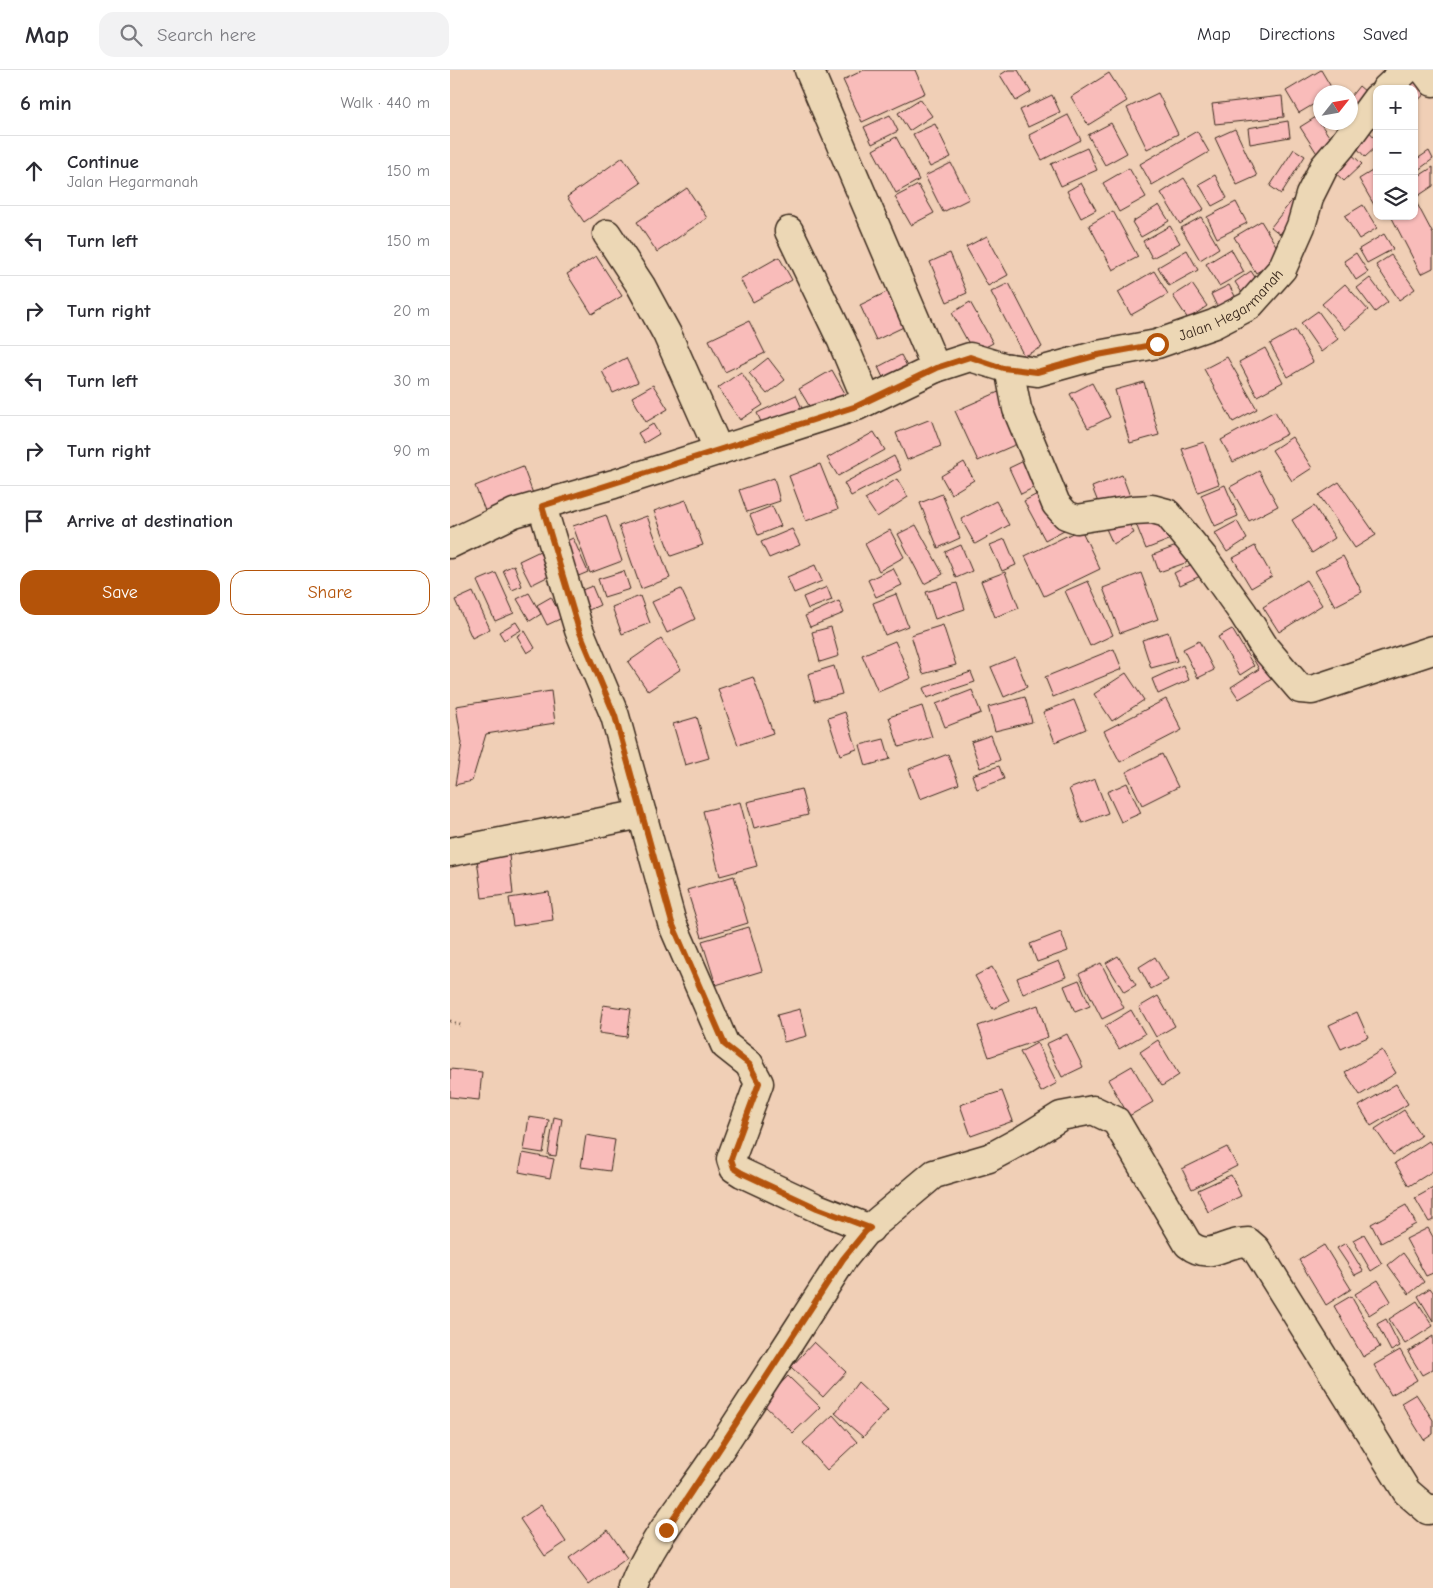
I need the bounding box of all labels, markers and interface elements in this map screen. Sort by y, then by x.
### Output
search box [99,12,449,57]
text: Map [25,21,69,49]
icon: search [117,21,145,49]
text: Search here [157,24,256,46]
text: Map [1197,24,1231,45]
text: Directions [1259,24,1335,45]
text: Saved [1363,24,1408,45]
north arrow [1313,85,1358,130]
map controls [1373,85,1418,220]
button: + [1373,85,1418,130]
text: 6 min [20,91,72,115]
text: Walk · 440 m [340,94,430,112]
button: − [1373,130,1418,175]
text: Continue [67,151,139,173]
icon: ahead [20,157,48,185]
text: 150 m [387,162,430,180]
text: Jalan Hegarmanah [67,173,198,191]
button: layers [1373,175,1418,220]
icon: left [20,227,48,255]
text: Turn left [67,230,138,252]
text: 150 m [387,232,430,250]
street label: Jalan Hegarmanah [1176,265,1287,345]
icon: right [20,297,48,325]
text: Turn right [67,300,151,322]
text: 20 m [393,302,430,320]
route start [1146,333,1169,356]
icon: left [20,367,48,395]
text: Turn left [67,370,138,392]
text: 30 m [394,372,430,390]
icon: right [20,437,48,465]
text: Turn right [67,440,151,462]
text: 90 m [393,442,430,460]
icon: arrive [20,507,48,535]
text: Arrive at destination [67,510,233,532]
button: Save [20,570,220,615]
button: Share [230,570,430,615]
route end [655,1519,678,1542]

